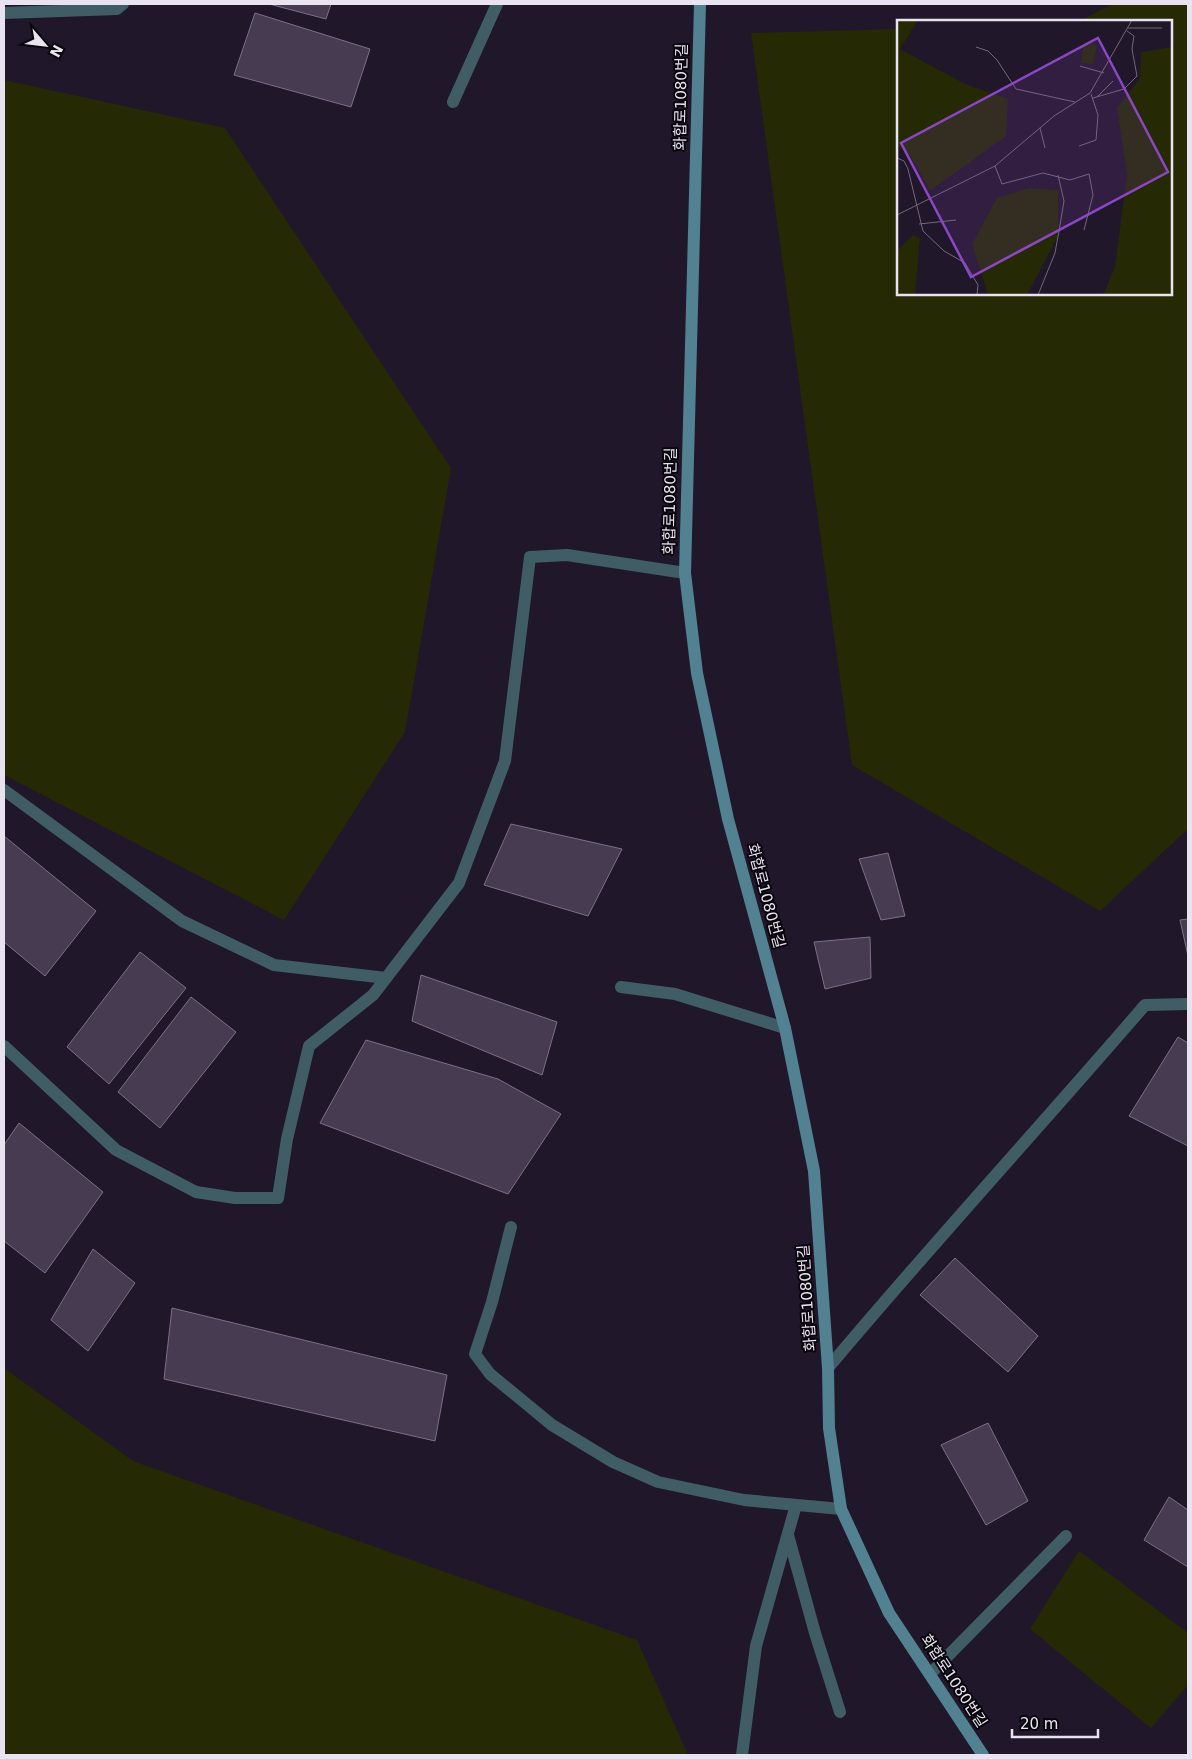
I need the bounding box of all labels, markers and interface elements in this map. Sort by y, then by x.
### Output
north arrow [20,20,70,70]
inset map [897,20,1172,295]
text: N [47,42,66,60]
street label: 화합로1080번길 [671,43,691,151]
street label: 화합로1080번길 [660,447,680,555]
street label: 화합로1080번길 [743,842,789,950]
street label: 화합로1080번길 [794,1244,820,1352]
street label: 화합로1080번길 [917,1631,991,1731]
scale bar [1012,1706,1098,1738]
text: 20 m [1020,1715,1058,1733]

